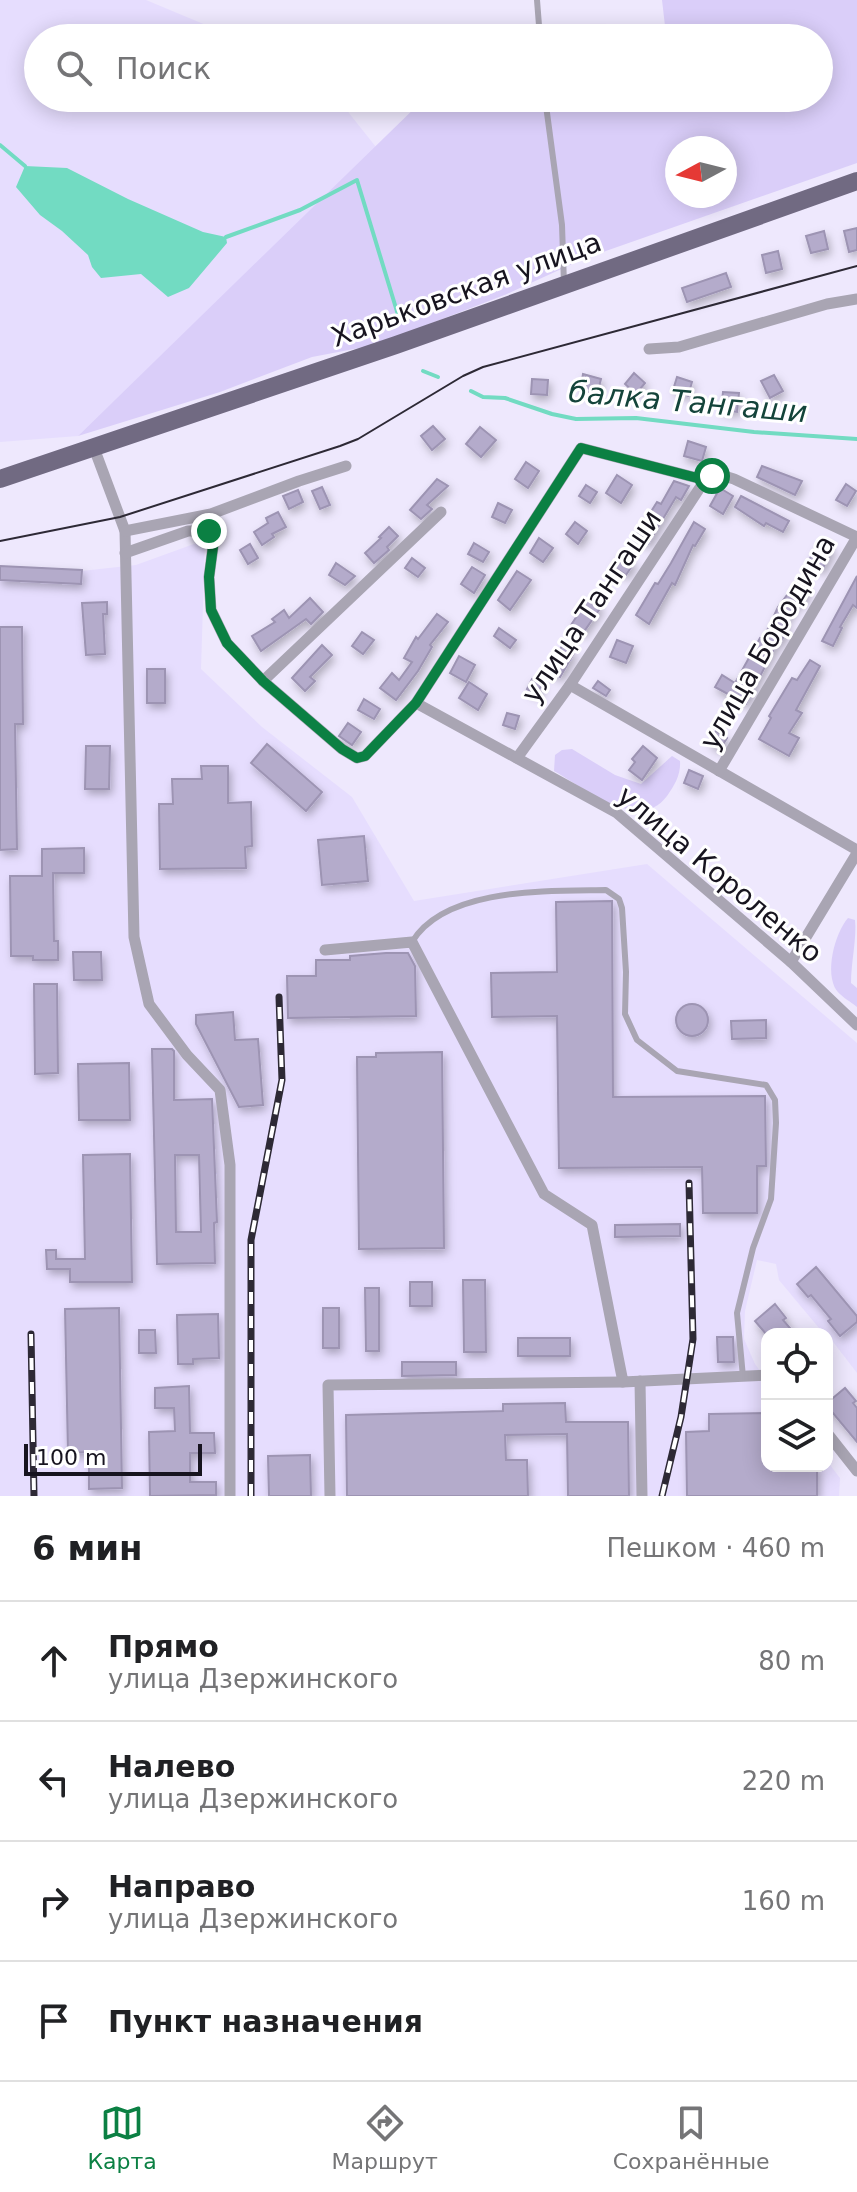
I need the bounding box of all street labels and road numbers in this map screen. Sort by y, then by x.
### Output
street label: Харьковская улица [327,225,606,354]
street label: улица Тангаши [515,503,668,709]
street label: улица Бородина [693,529,842,755]
street label: улица Короленко [611,779,829,970]

